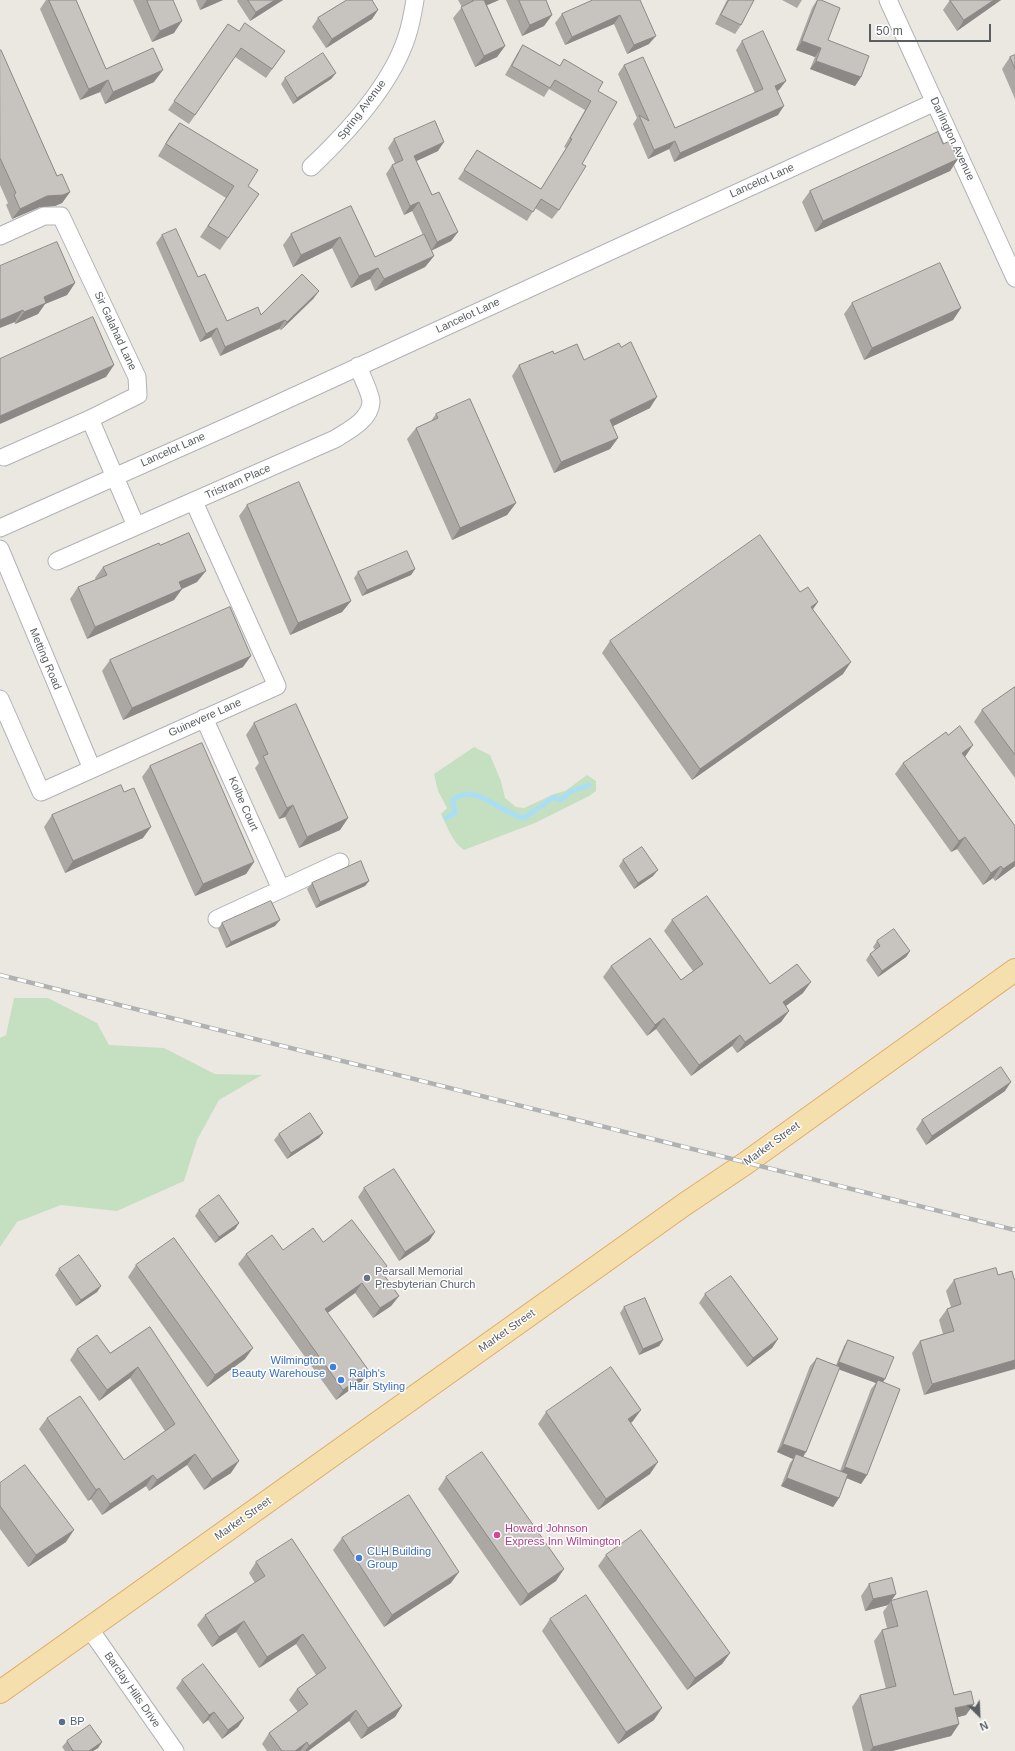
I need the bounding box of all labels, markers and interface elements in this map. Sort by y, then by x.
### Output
scale bar [871,16,993,42]
text: 50 m [876,24,903,38]
street label: Spring Avenue [335,77,389,143]
street label: Darlington Avenue [927,95,977,183]
street label: Lancelot Lane [728,161,796,201]
street label: Sir Galahad Lane [91,289,139,373]
street label: Lancelot Lane [434,295,502,337]
street label: Lancelot Lane [139,430,207,470]
street label: Tristram Place [203,462,273,502]
street label: Metting Road [26,626,64,692]
street label: Guinevere Lane [167,696,243,740]
street label: Kolbe Court [225,775,261,833]
street label: Market Street [741,1119,803,1169]
place label: Pearsall Memorial Presbyterian Church [375,1265,475,1291]
marker: Pearsall Memorial Presbyterian Church [362,1273,372,1283]
street label: Market Street [476,1307,538,1355]
place label: Wilmington Beauty Warehouse [232,1354,325,1380]
marker: Wilmington Beauty Warehouse [328,1362,338,1372]
place label: Ralph's Hair Styling [349,1367,405,1393]
marker: Ralph's Hair Styling [336,1375,346,1385]
street label: Market Street [212,1495,274,1543]
place label: Howard Johnson Express Inn Wilmington [505,1522,621,1548]
marker: Howard Johnson Express Inn Wilmington [492,1530,502,1540]
place label: CLH Building Group [367,1545,431,1571]
marker: CLH Building Group [354,1553,364,1563]
street label: Barclay Hills Drive [101,1650,163,1730]
north arrow [959,1695,999,1735]
place label: BP [70,1715,85,1729]
marker: BP [57,1717,67,1727]
text: N [978,1719,990,1733]

